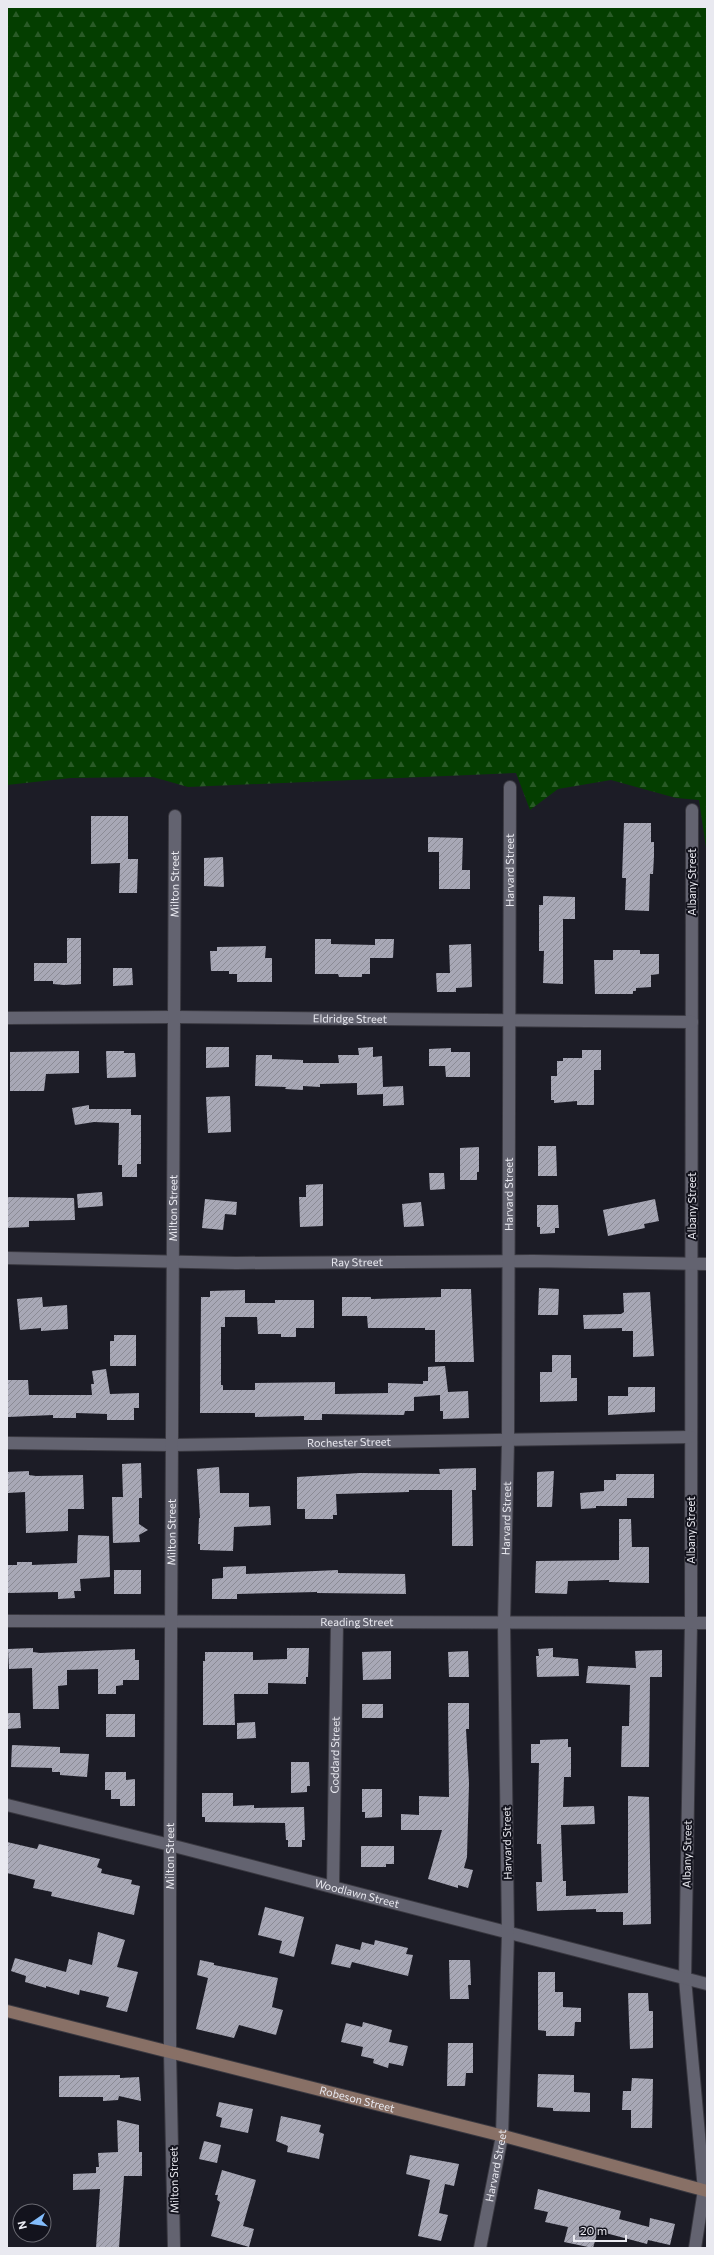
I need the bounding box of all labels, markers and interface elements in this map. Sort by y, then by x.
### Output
street label: Harvard Street [503,833,516,907]
street label: Albany Street [685,848,698,916]
street label: Milton Street [168,850,181,917]
street label: Eldridge Street [313,1011,388,1025]
street label: Harvard Street [502,1157,515,1231]
street label: Albany Street [685,1172,698,1240]
street label: Milton Street [166,1174,179,1241]
street label: Ray Street [331,1255,383,1268]
street label: Rochester Street [307,1435,392,1449]
street label: Harvard Street [498,1481,513,1555]
street label: Albany Street [684,1496,697,1564]
street label: Milton Street [164,1498,178,1565]
street label: Reading Street [320,1615,394,1628]
street label: Goddard Street [327,1716,342,1794]
street label: Harvard Street [499,1806,514,1880]
street label: Albany Street [679,1820,694,1888]
street label: Milton Street [163,1822,176,1889]
street label: Woodlawn Street [313,1876,401,1910]
street label: Robeson Street [318,2083,397,2115]
street label: Harvard Street [482,2129,508,2203]
street label: Milton Street [166,2146,181,2213]
north arrow [12,2203,52,2243]
scale bar [574,2217,626,2243]
text: N [15,2220,29,2231]
text: 20 m [580,2223,607,2237]

